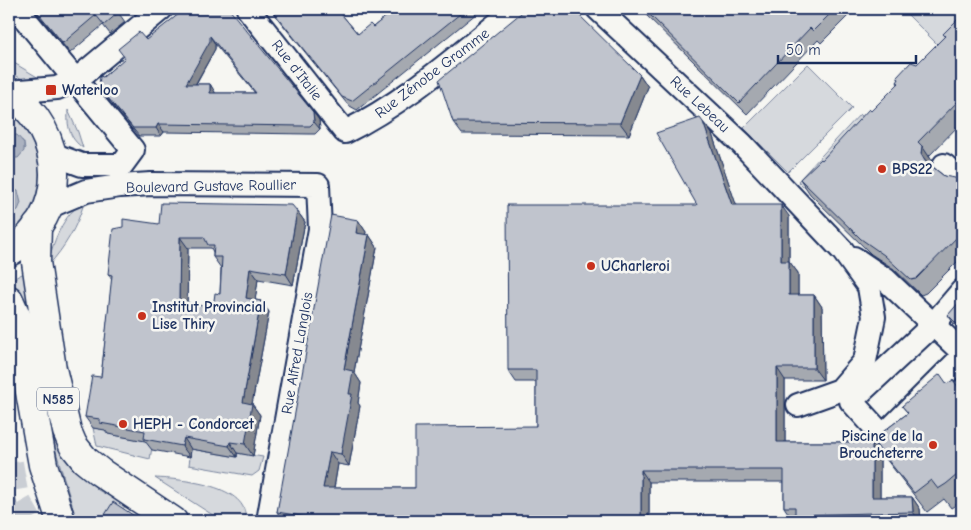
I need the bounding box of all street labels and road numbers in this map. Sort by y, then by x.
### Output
street label: Rue Zénobe Gramme [371,24,493,122]
street label: Rue d'Italie [268,36,326,104]
street label: Rue Lebeau [666,72,734,136]
street label: Boulevard Gustave Roullier [126,176,296,196]
street label: Rue Alfred Langlois [277,291,317,415]
road number: N585 [37,388,79,410]

